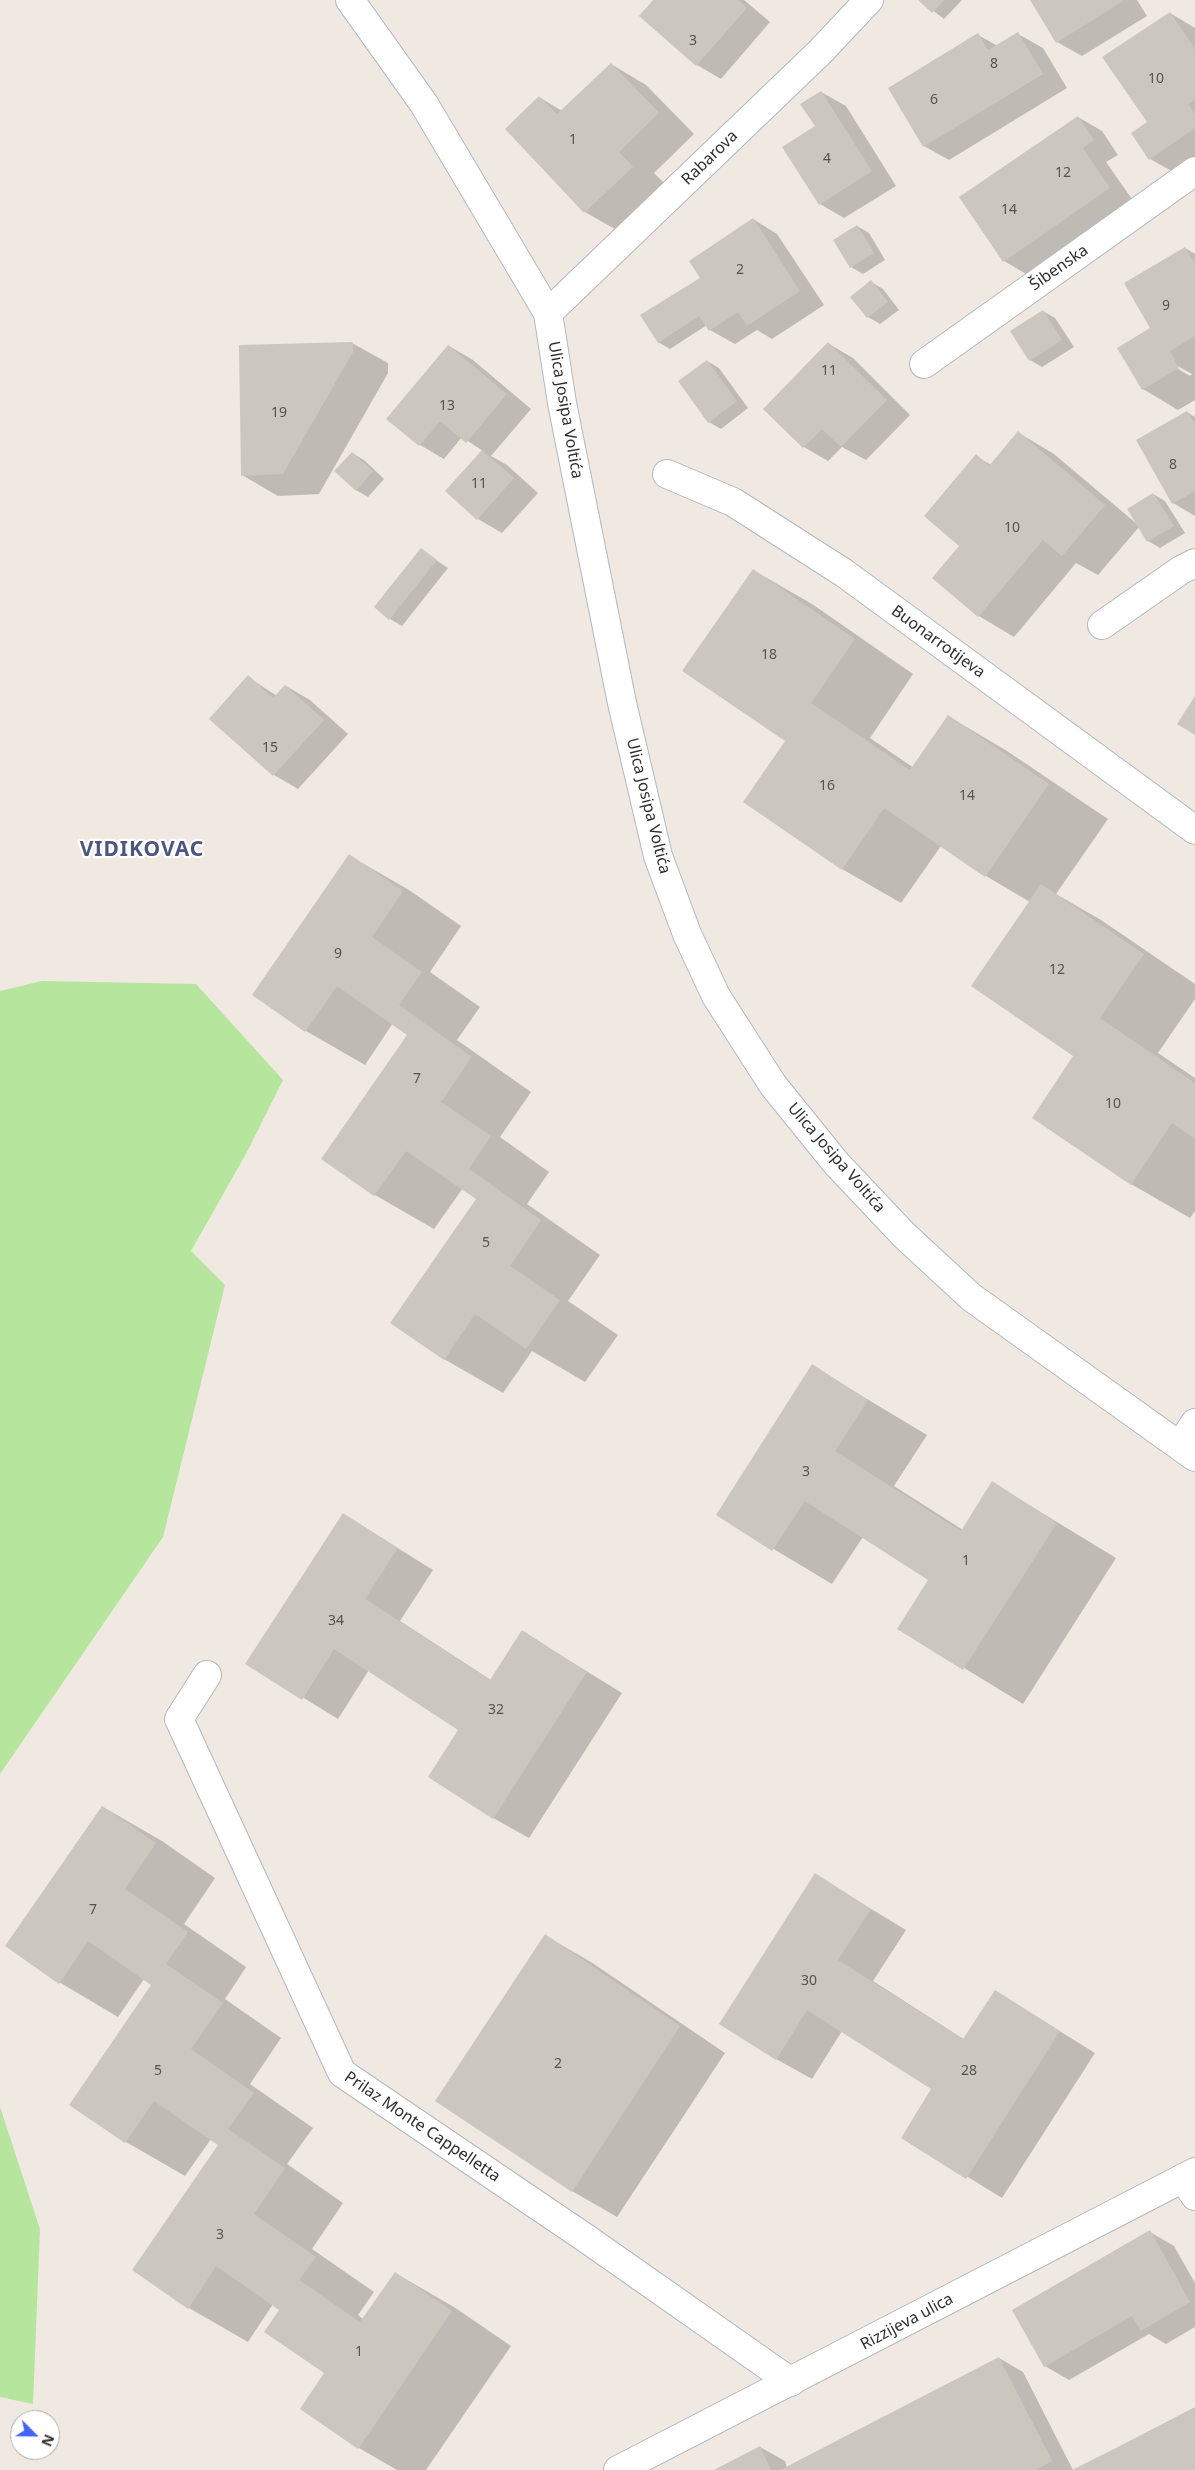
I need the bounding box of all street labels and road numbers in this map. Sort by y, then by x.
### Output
street label: Rabarova [678,127,742,189]
street label: Šibenska [1026,241,1092,295]
street label: Ulica Josipa Voltića [543,340,587,480]
street label: Buonarrotijeva [887,602,989,682]
street label: Ulica Josipa Voltića [622,736,674,876]
street label: Ulica Josipa Voltića [783,1099,889,1217]
street label: Prilaz Monte Cappelletta [340,2068,504,2186]
street label: Rizzijeva ulica [857,2290,957,2354]

